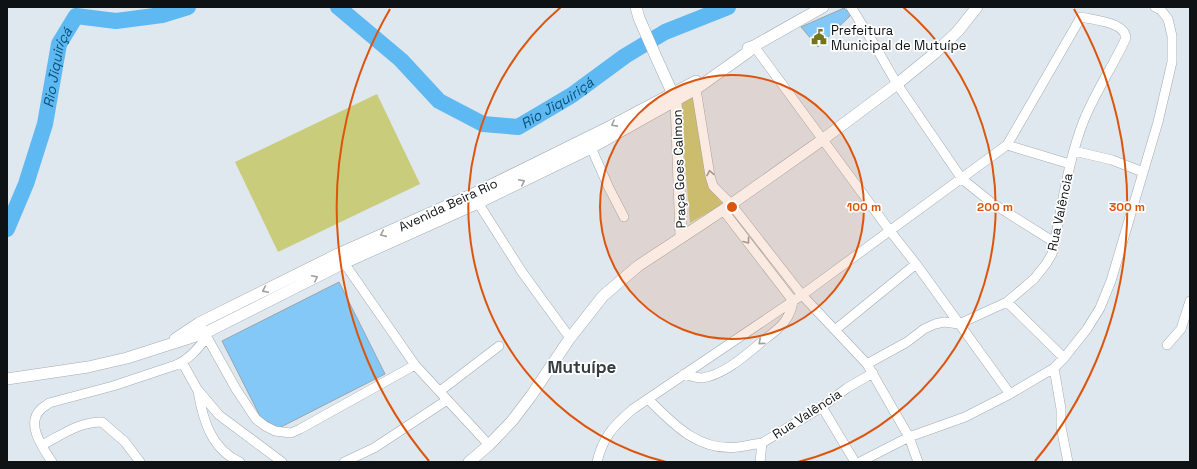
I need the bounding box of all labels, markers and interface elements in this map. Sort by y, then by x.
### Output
place label: Prefeitura Municipal de Mutuípe [831,22,967,54]
water label: Rio Jiquiriçá [39,23,77,109]
public building icon: Prefeitura Municipal de Mutuípe [810,28,828,46]
water label: Rio Jiquiriçá [517,73,598,132]
street label: Praça Goes Calmon [668,109,690,229]
one-way arrow [611,120,618,127]
one-way arrow [706,169,715,176]
street label: Rua Valência [1043,171,1077,252]
street label: Avenida Beira Rio [396,175,500,235]
one-way arrow [517,179,525,187]
text: 100 m [847,199,881,215]
text: 200 m [977,199,1013,215]
text: 300 m [1109,199,1145,215]
centre of rings [725,200,739,214]
one-way arrow [379,230,386,238]
one-way arrow [742,236,749,243]
one-way arrow [311,275,318,283]
one-way arrow [262,285,270,293]
one-way arrow [759,338,766,345]
district label: Mutuípe [548,356,617,378]
street label: Rua Valência [769,385,845,443]

